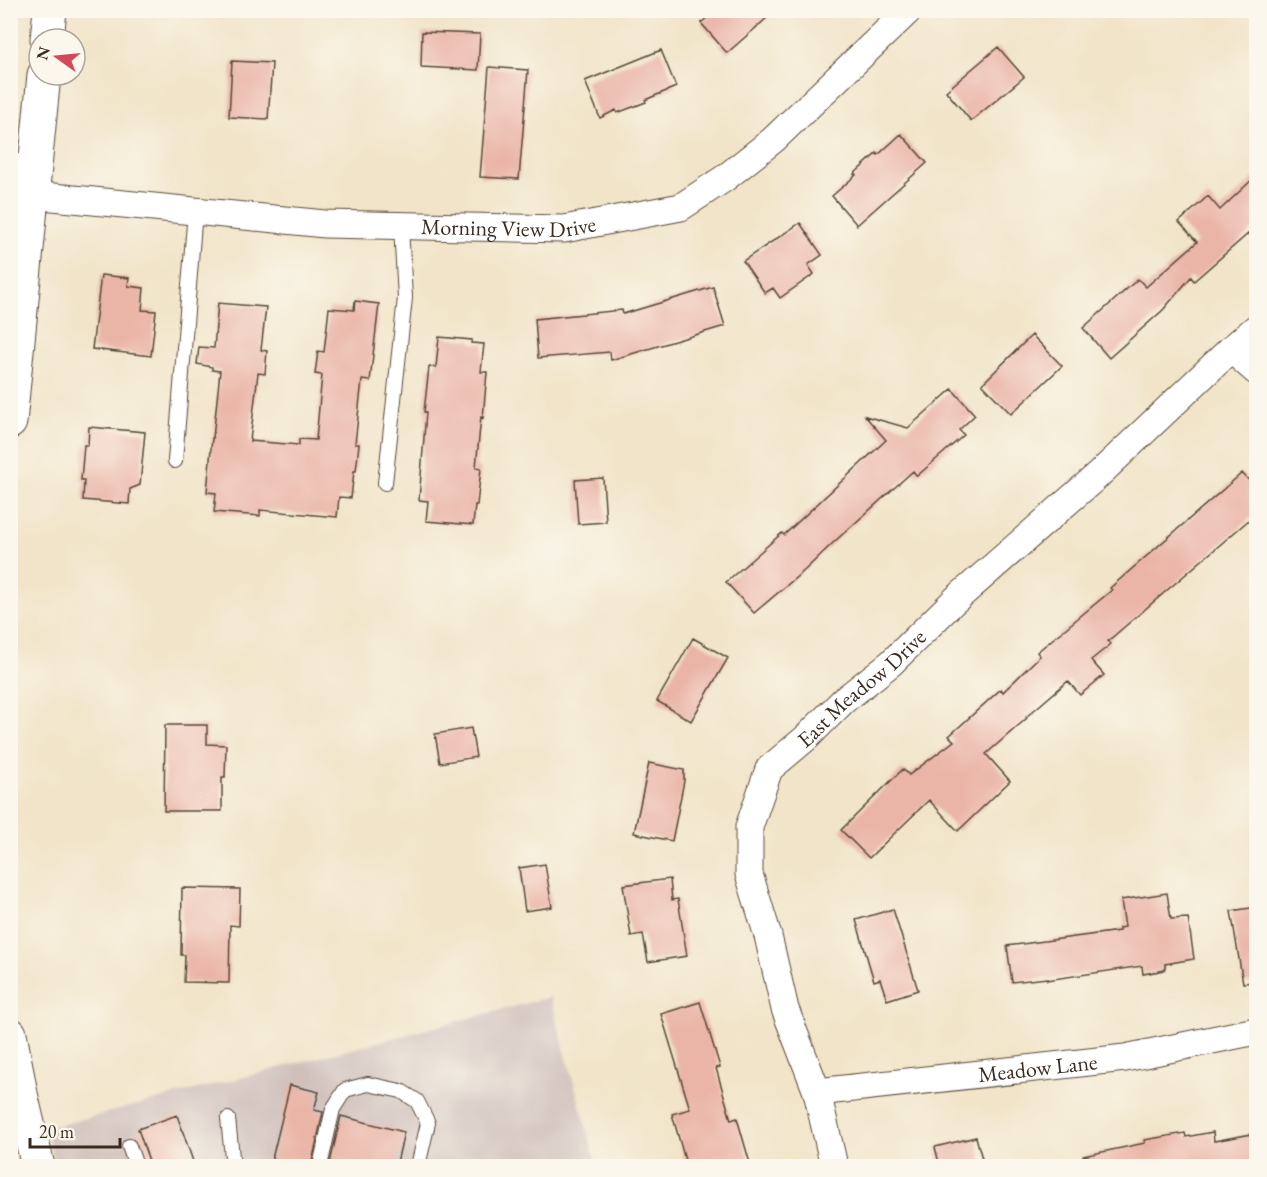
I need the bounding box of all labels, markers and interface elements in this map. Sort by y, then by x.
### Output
north arrow [27,27,87,87]
text: N [31,44,55,62]
street label: Morning View Drive [421,209,599,244]
street label: East Meadow Drive [791,622,933,754]
street label: Meadow Lane [977,1047,1099,1089]
scale bar [30,1111,120,1149]
text: 20 m [39,1120,74,1143]

